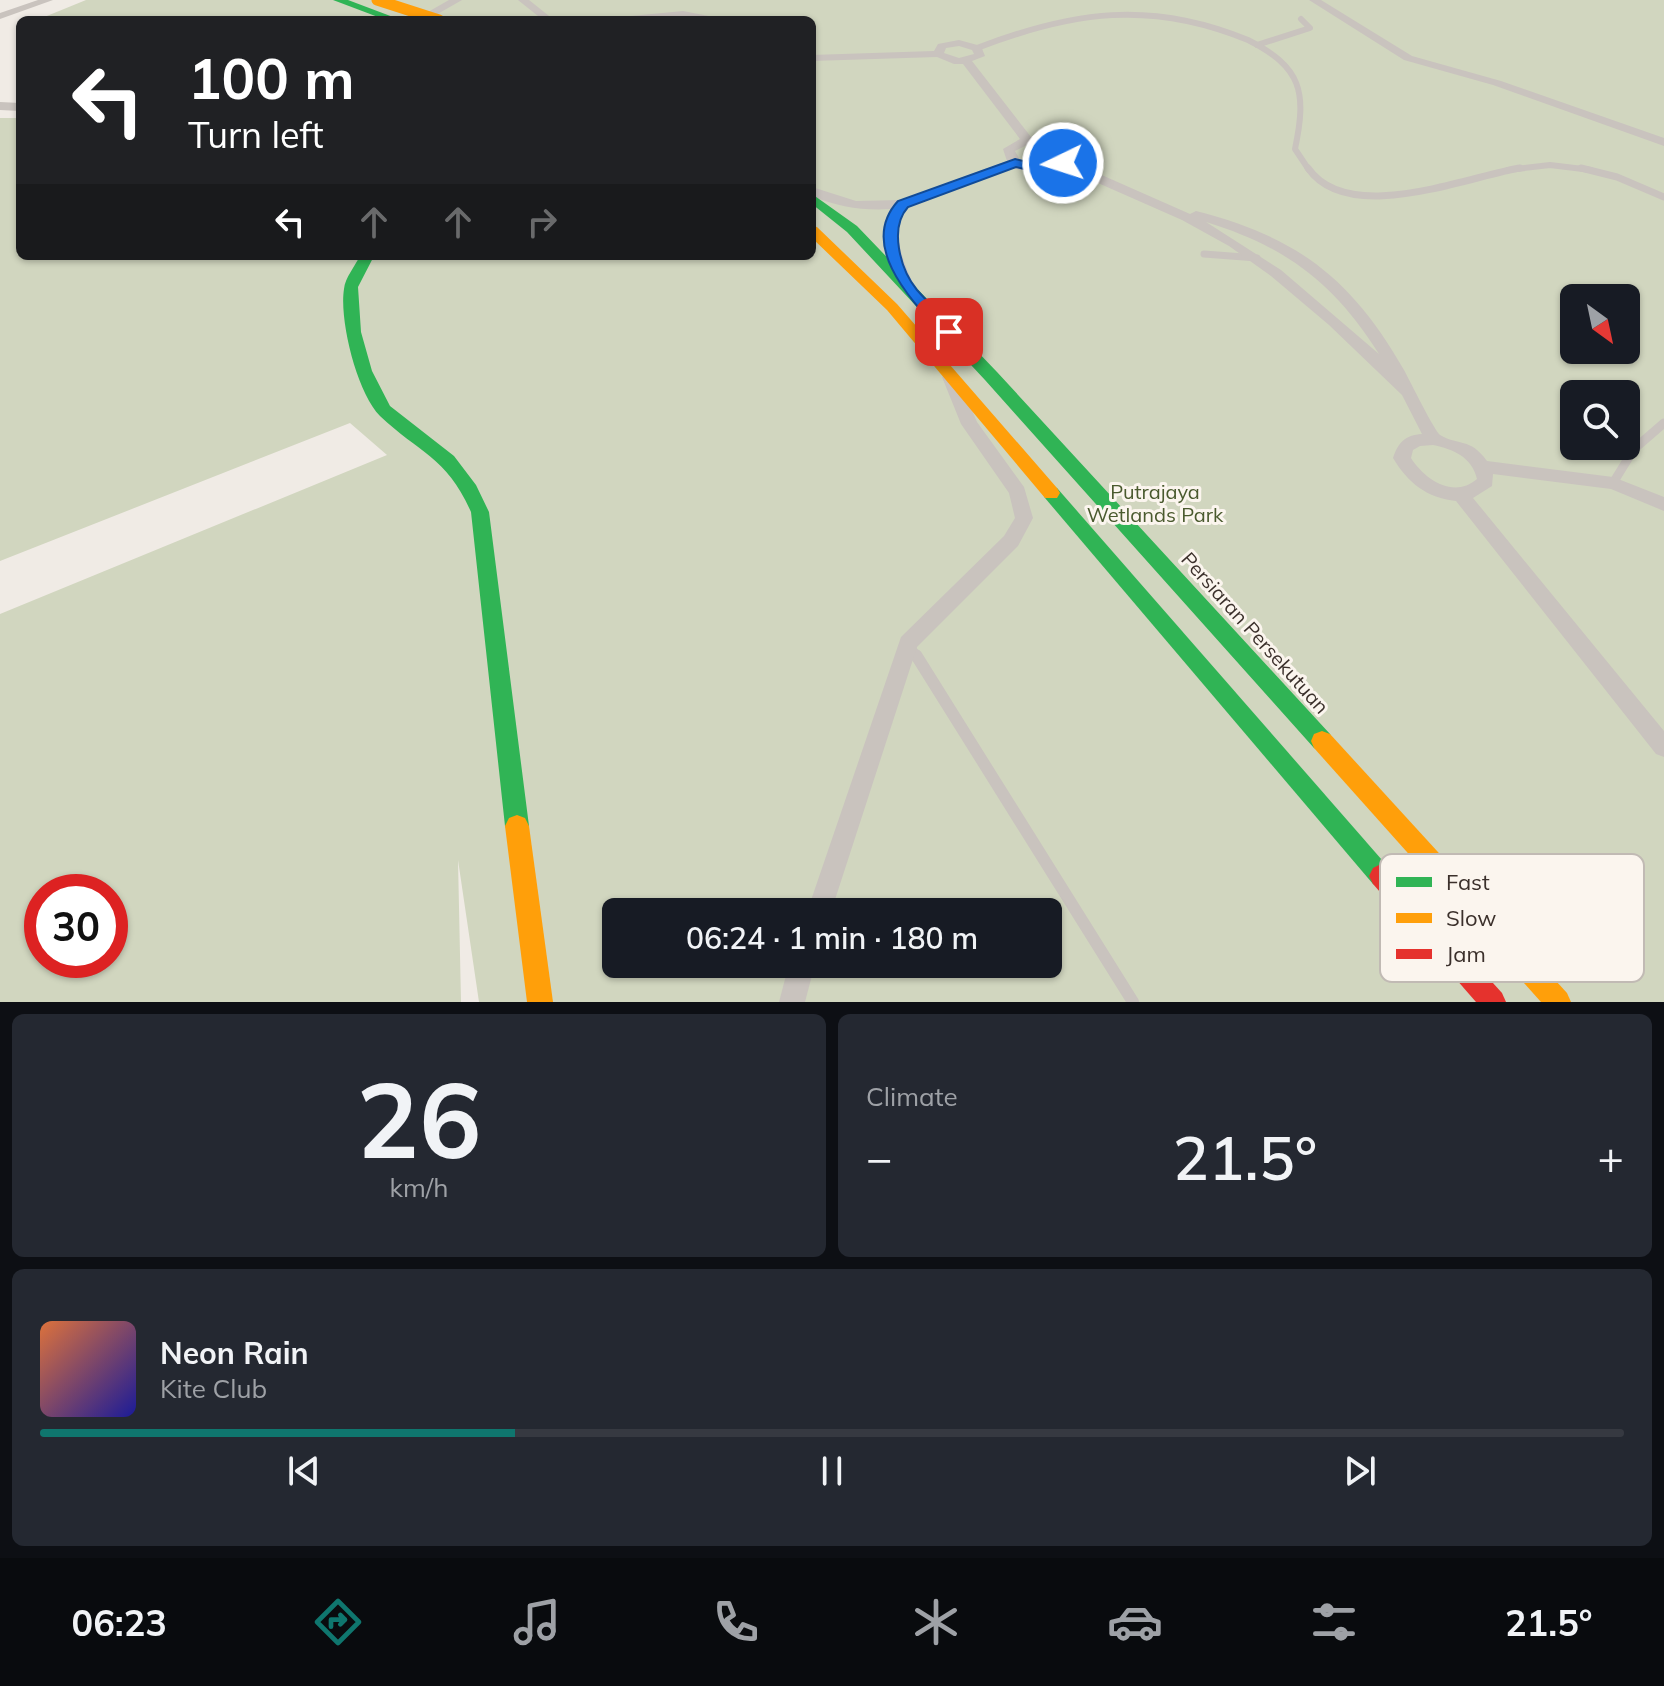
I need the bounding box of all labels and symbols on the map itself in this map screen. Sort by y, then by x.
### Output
position arrow [1021,121,1105,205]
north arrow [1560,284,1640,364]
pin [915,298,983,366]
park label: Putrajaya Wetlands Park [1087,479,1224,527]
street label: Persiaran Persekutuan [1176,547,1335,719]
legend [1380,854,1644,982]
text: Fast [1446,868,1490,896]
speed limit sign: 30 [24,874,128,978]
text: Slow [1446,904,1496,932]
text: Jam [1446,940,1486,968]

